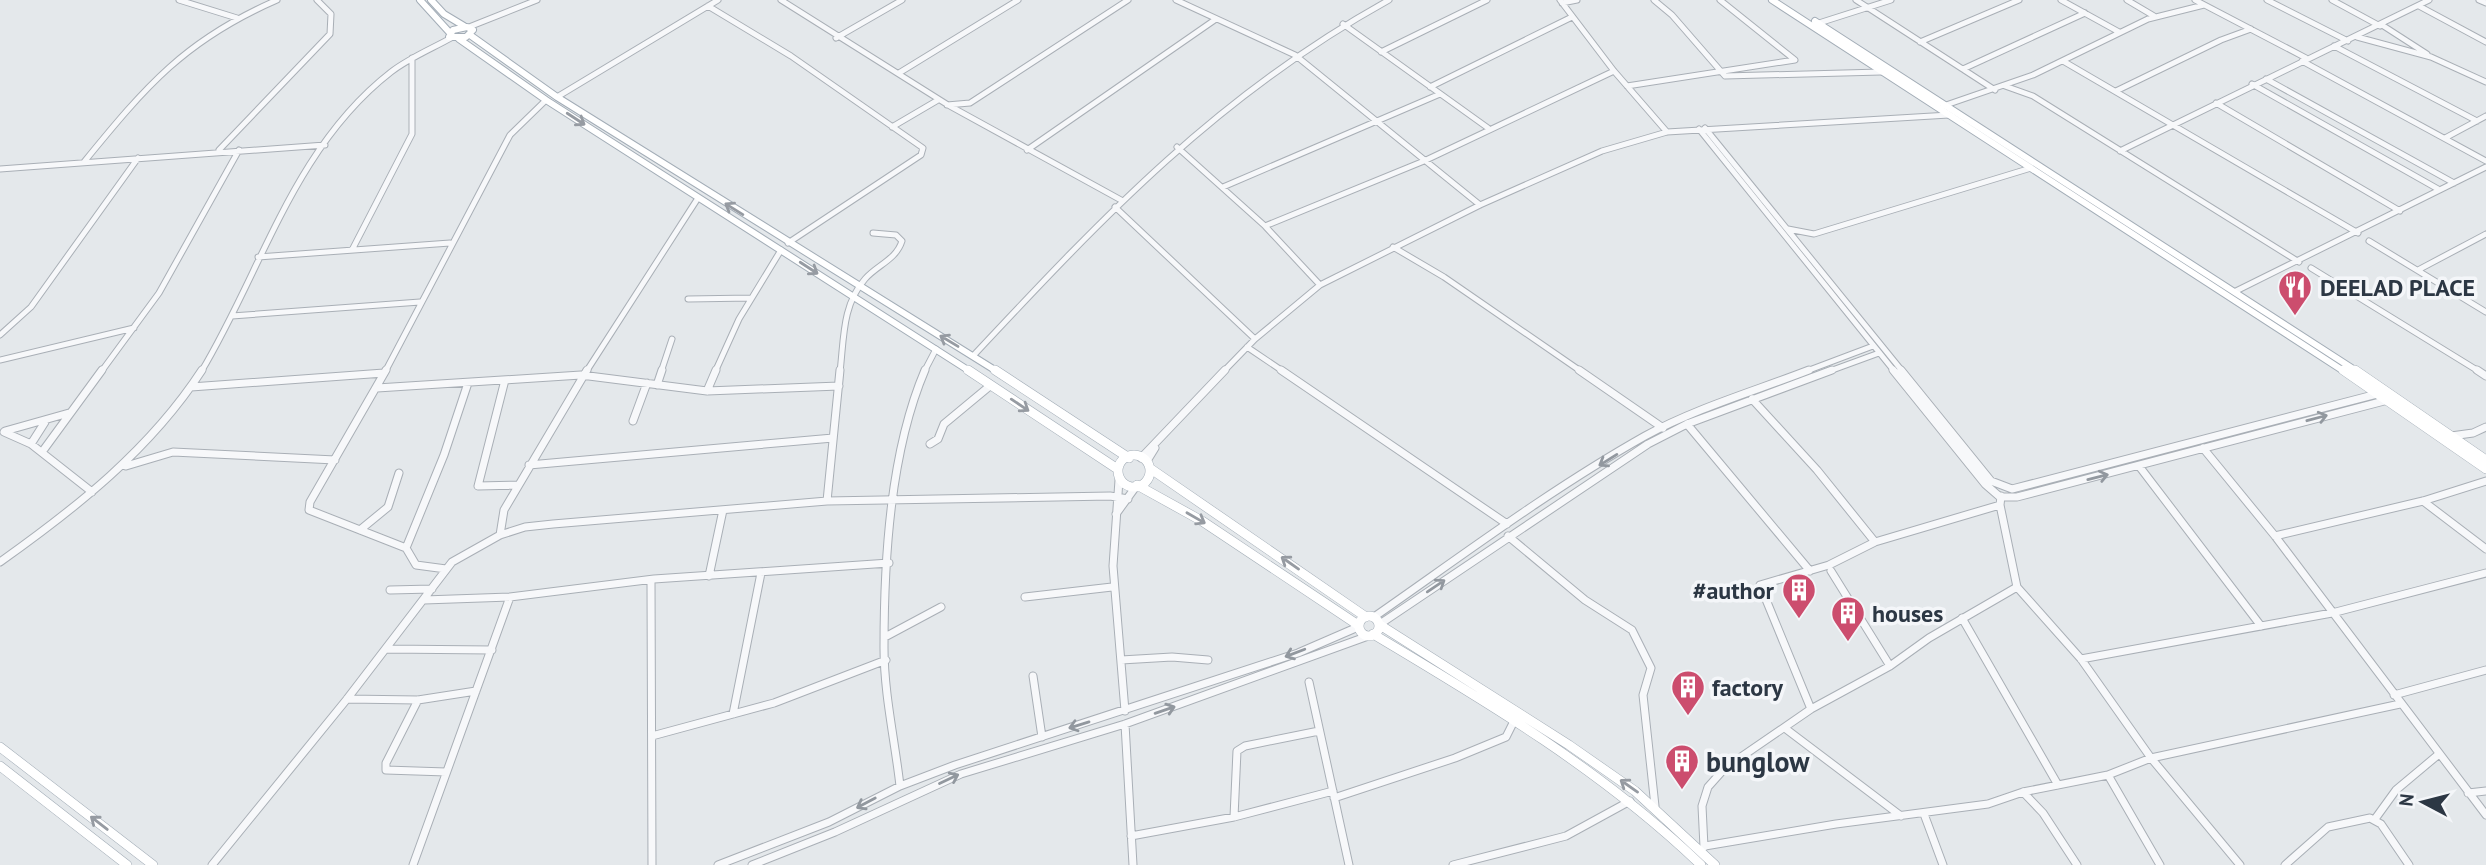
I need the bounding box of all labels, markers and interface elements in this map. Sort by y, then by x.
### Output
one-way arrow [565,113,585,127]
one-way arrow [725,202,744,216]
one-way arrow [799,260,818,275]
restaurant icon: DEELAD PLACE [2276,268,2314,317]
place label: DEELAD PLACE [2320,272,2475,303]
one-way arrow [939,334,959,348]
one-way arrow [1010,398,1029,412]
one-way arrow [2305,411,2328,424]
one-way arrow [1599,453,1619,467]
one-way arrow [2086,470,2108,483]
one-way arrow [1186,511,1206,525]
one-way arrow [1281,556,1300,570]
building icon: #author [1780,571,1818,620]
place label: #author [1693,575,1775,606]
one-way arrow [1426,578,1445,593]
building icon: houses [1829,594,1867,643]
place label: houses [1872,598,1943,629]
one-way arrow [1285,648,1307,661]
building icon: factory [1669,668,1707,717]
place label: factory [1712,672,1784,703]
one-way arrow [1154,702,1176,715]
one-way arrow [1069,720,1091,732]
building icon: bunglow [1663,742,1701,791]
place label: bunglow [1706,743,1810,780]
north arrow [2388,767,2458,837]
one-way arrow [938,772,959,785]
one-way arrow [1620,779,1639,793]
text: N [2393,792,2419,808]
one-way arrow [856,797,877,811]
one-way arrow [90,816,109,831]

